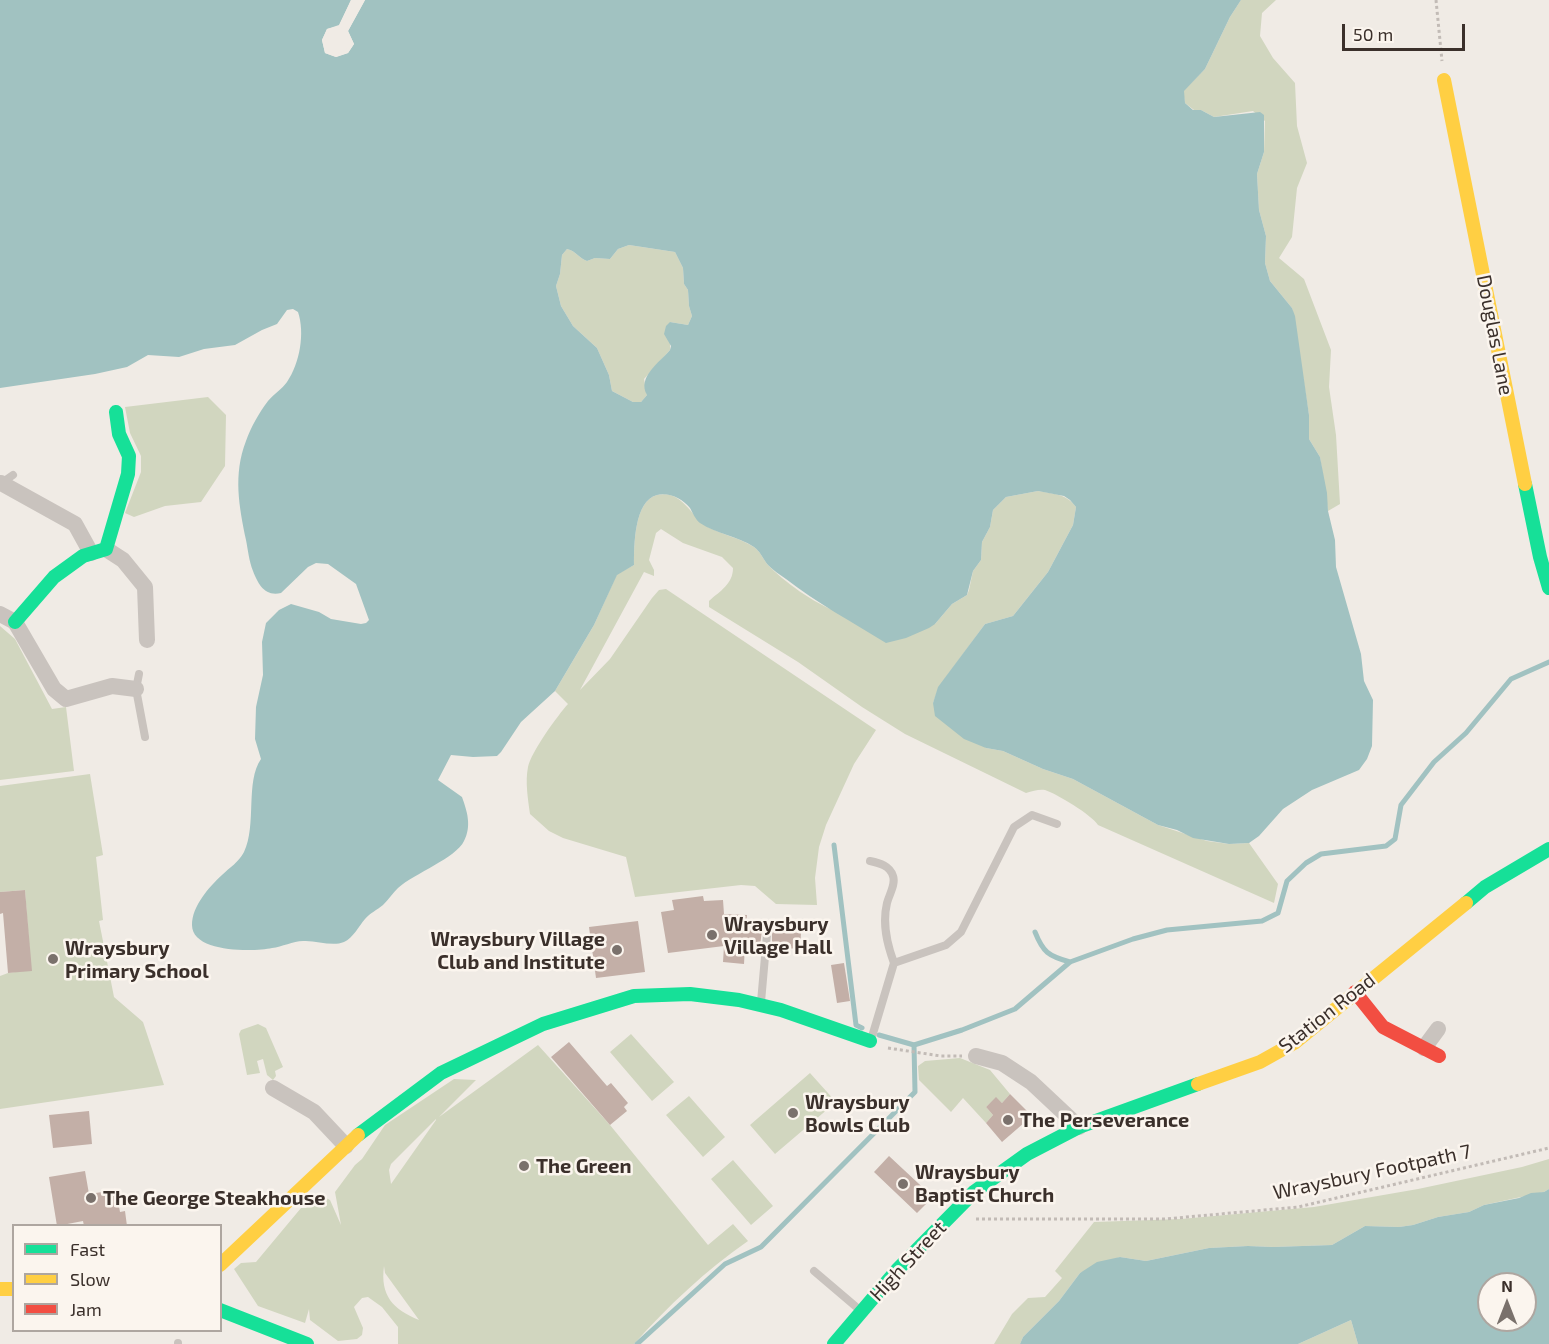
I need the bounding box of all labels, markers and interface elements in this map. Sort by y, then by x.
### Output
scale bar [1345,12,1468,50]
text: 50 m [1353,23,1393,45]
street label: Douglas Lane [1472,273,1518,397]
place label: Wraysbury Village Hall [724,912,832,959]
place label: Wraysbury Village Club and Institute [430,927,605,974]
marker: Wraysbury Village Hall [705,928,719,942]
place label: Wraysbury Primary School [65,936,209,983]
marker: Wraysbury Village Club and Institute [610,943,624,957]
marker: Wraysbury Primary School [46,952,60,966]
street label: Station Road [1274,968,1380,1058]
place label: Wraysbury Bowls Club [805,1090,910,1137]
marker: Wraysbury Bowls Club [786,1106,800,1120]
place label: The Perseverance [1020,1108,1189,1132]
marker: The Perseverance [1001,1113,1015,1127]
street label: Wraysbury Footpath 7 [1271,1139,1473,1205]
place label: The Green [536,1154,632,1178]
marker: The Green [517,1159,531,1173]
place label: Wraysbury Baptist Church [915,1160,1054,1207]
marker: Wraysbury Baptist Church [896,1177,910,1191]
place label: The George Steakhouse [103,1186,326,1210]
marker: The George Steakhouse [84,1191,98,1205]
street label: High Street [865,1216,951,1306]
legend [12,1224,222,1332]
text: Fast [70,1238,105,1260]
text: Slow [70,1268,110,1290]
north arrow [1477,1272,1537,1332]
text: N [1501,1276,1513,1295]
text: Jam [70,1298,102,1320]

